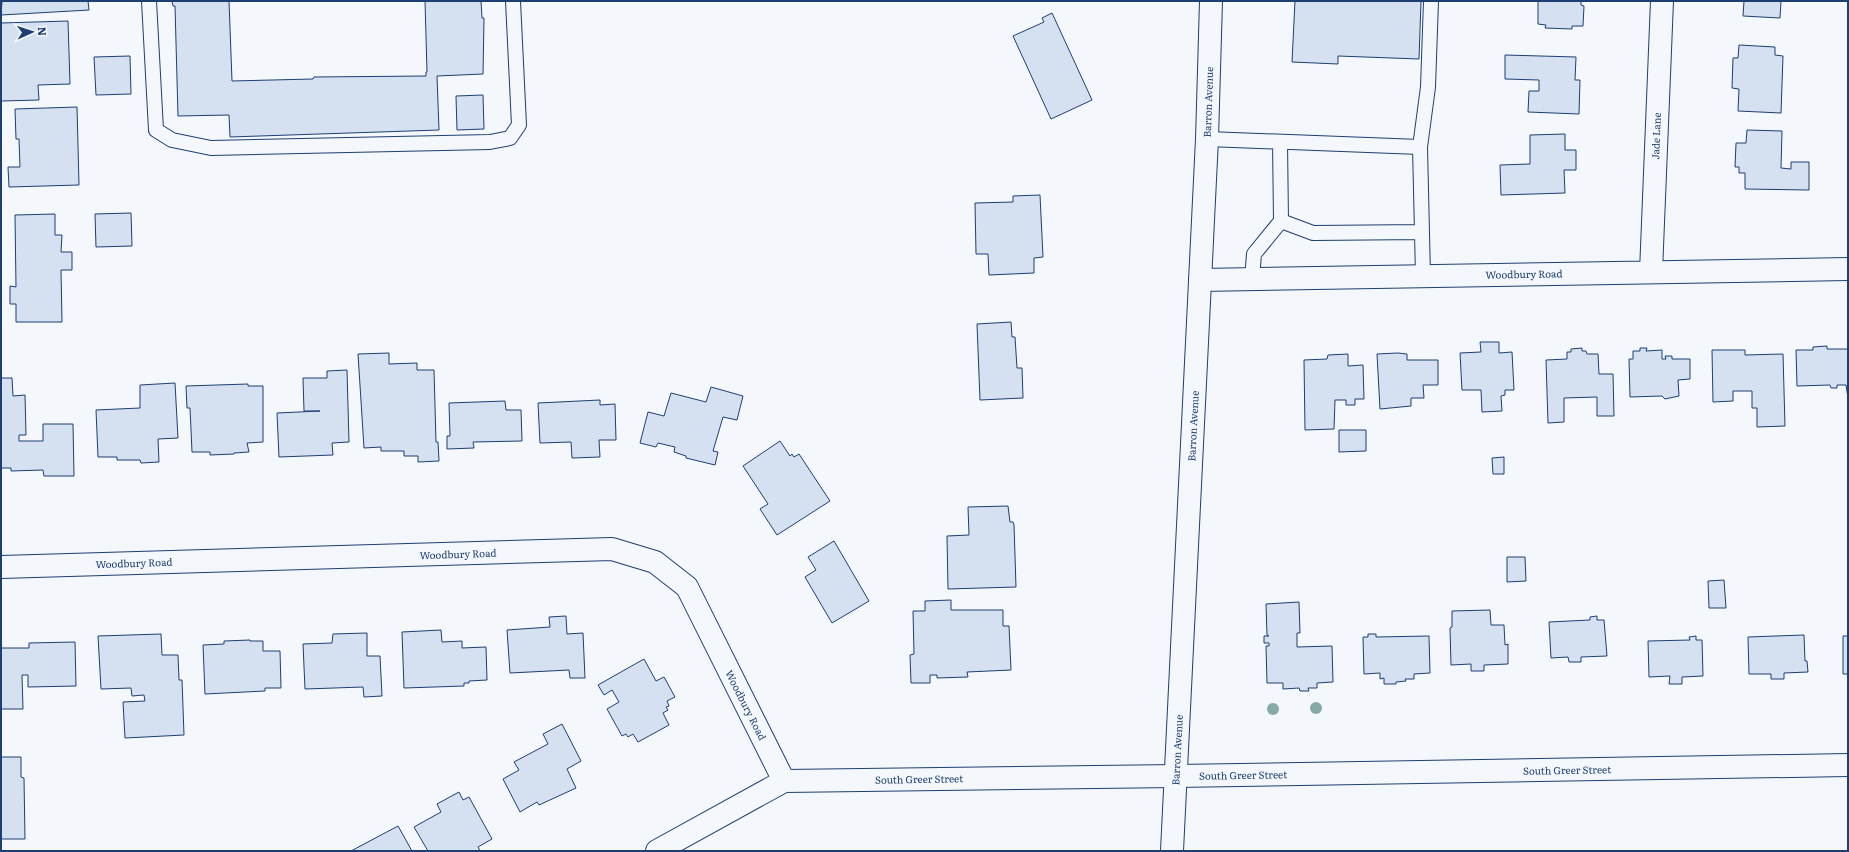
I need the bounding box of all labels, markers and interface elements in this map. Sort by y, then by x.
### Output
north arrow [12,12,52,52]
text: N [35,26,51,36]
street label: Barron Avenue [1199,66,1216,138]
street label: Jade Lane [1647,112,1664,160]
street label: Woodbury Road [1485,265,1563,282]
street label: Barron Avenue [1183,390,1202,462]
street label: Woodbury Road [419,545,497,562]
street label: Woodbury Road [95,554,173,571]
street label: Woodbury Road [722,667,771,742]
street label: Barron Avenue [1167,714,1186,786]
street label: South Greer Street [1523,761,1611,778]
street label: South Greer Street [1199,766,1287,783]
street label: South Greer Street [875,770,963,787]

